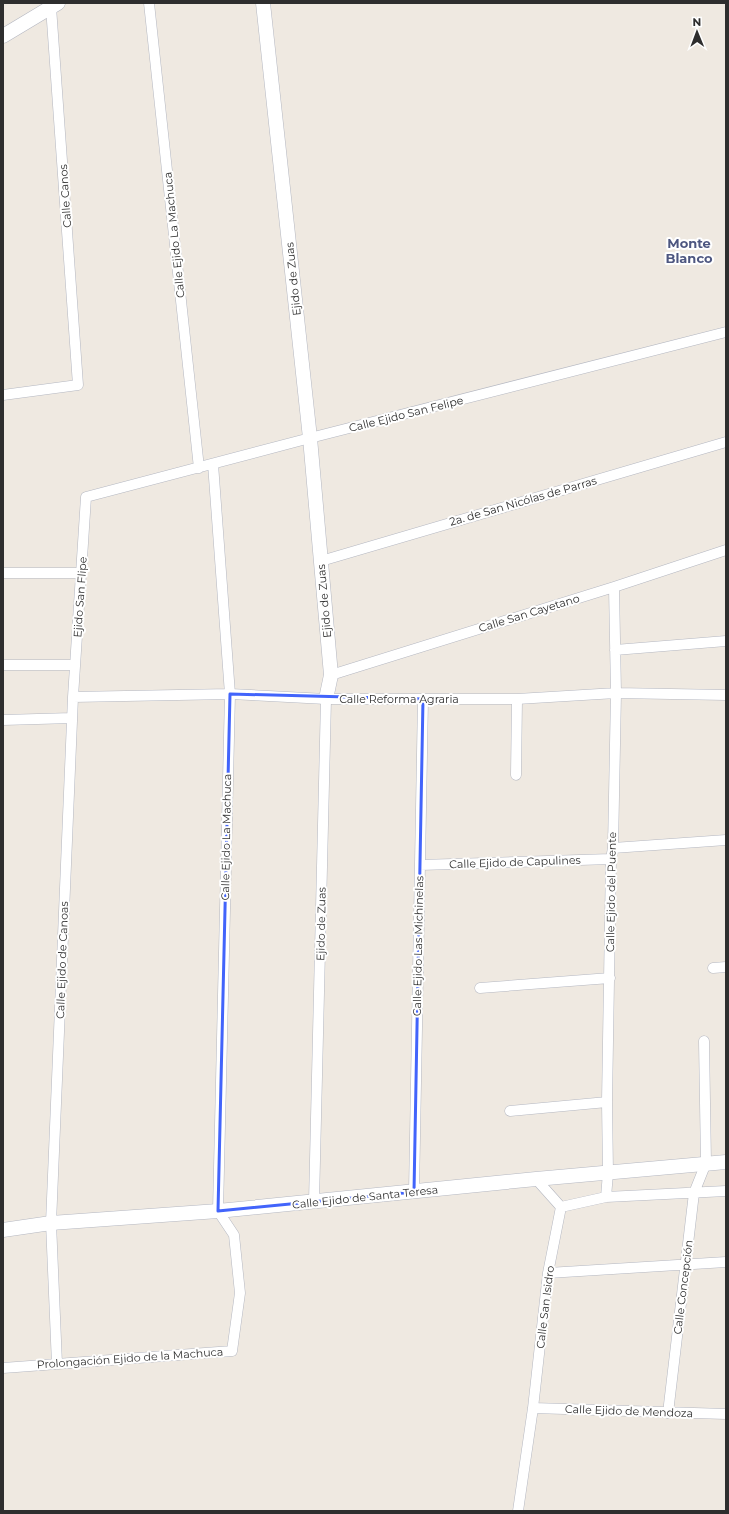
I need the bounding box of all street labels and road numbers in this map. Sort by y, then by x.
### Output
street label: Calle Canos [56,163,74,228]
street label: Calle Ejido La Machuca [160,171,188,299]
street label: Ejido de Zuas [282,241,304,316]
street label: Calle Ejido San Felipe [347,393,465,435]
street label: 2a. de San Nicólas de Parras [448,473,599,529]
street label: Ejido San Flipe [70,556,90,638]
street label: Ejido de Zuas [314,563,334,638]
street label: Calle San Cayetano [477,591,581,635]
street label: Calle Reforma Agraria [339,692,459,706]
street label: Calle Ejido La Machuca [218,774,234,900]
street label: Calle Ejido del Puente [603,831,619,952]
street label: Calle Ejido de Capulines [449,853,582,871]
street label: Calle Ejido Las Michinelas [410,875,426,1016]
street label: Ejido de Zuas [313,886,329,961]
street label: Calle Ejido de Canoas [53,900,71,1019]
street label: Calle Ejido de Santa Teresa [291,1182,439,1212]
street label: Calle Concepción [670,1239,696,1335]
street label: Calle San Isidro [533,1265,557,1349]
street label: Prolongación Ejido de la Machuca [36,1344,224,1372]
street label: Calle Ejido de Mendoza [565,1402,693,1420]

